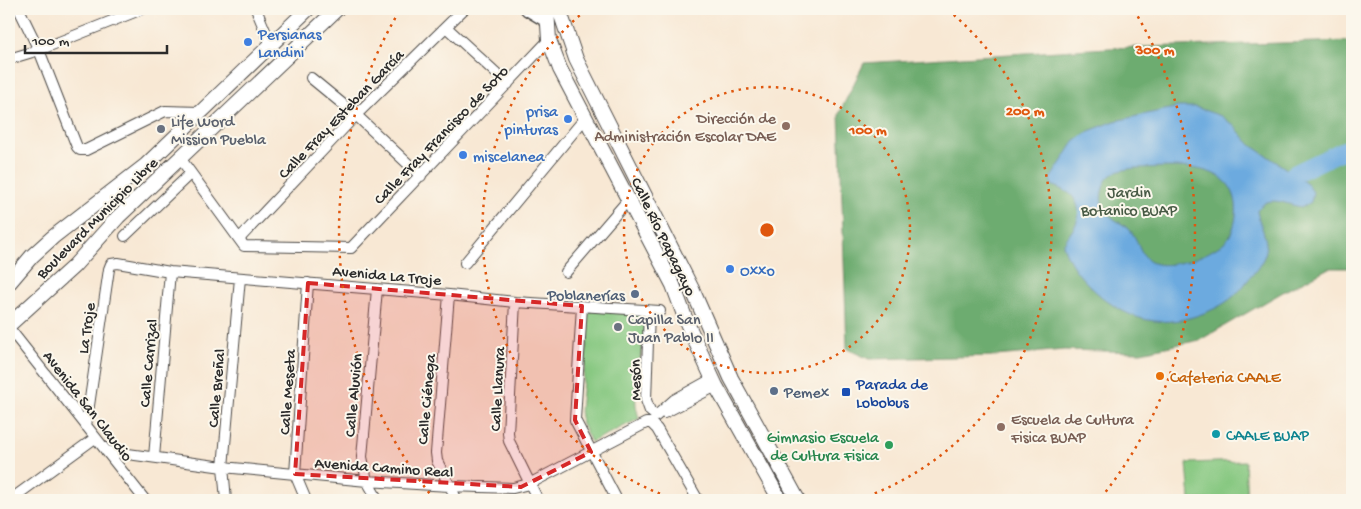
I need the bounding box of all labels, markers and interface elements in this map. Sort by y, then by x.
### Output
scale bar [25,22,168,54]
place label: Persianas Landini [257,27,322,64]
text: 100 m [31,33,70,51]
marker: Persianas Landini [242,36,254,48]
text: 300 m [1134,42,1175,60]
street label: Calle Fray Esteban García [276,46,410,184]
street label: Calle Fray Francisco de Soto [371,63,514,210]
text: 200 m [1006,103,1045,121]
place label: prisa pinturas [504,104,559,141]
place label: Dirección de Administración Escolar DAE [594,111,777,148]
marker: prisa pinturas [562,113,574,125]
place label: Life Word Mission Puebla [171,114,267,151]
marker: Dirección de Administración Escolar DAE [780,120,792,132]
text: 100 m [848,122,887,140]
marker: Life Word Mission Puebla [155,123,167,135]
marker: miscelanea [457,149,469,161]
place label: miscelanea [473,149,546,168]
street label: Boulevard Municipio Libre [33,154,164,285]
street label: Calle Río Papagayo [625,175,699,300]
park label: Jardin Botanico BUAP [1080,185,1177,222]
centre of rings [758,221,776,239]
street label: Avenida La Troje [331,263,443,292]
marker: Oxxo [724,263,736,275]
place label: Oxxo [740,263,775,282]
place label: Poblanerías [546,288,626,307]
marker: Poblanerías [629,288,641,300]
street label: La Troje [75,301,102,355]
place label: Capilla San Juan Pablo II [628,312,714,349]
street label: Calle Carrizal [137,318,164,408]
marker: Capilla San Juan Pablo II [612,321,624,333]
street label: Calle Llanura [488,345,511,432]
street label: Avenida San Claudio [37,348,135,466]
street label: Calle Breñal [206,348,231,428]
street label: Calle Meseta [277,348,302,436]
street label: Calle Aluvión [342,352,369,438]
street label: Calle Ciénega [415,352,442,445]
street label: Mesón [628,359,647,401]
marker: Cafeteria CAALE [1154,370,1166,382]
place label: Cafeteria CAALE [1170,370,1282,389]
place label: Parada de Lobobus [855,377,929,414]
marker: Pemex [768,385,780,397]
place label: Pemex [783,385,830,404]
marker: Parada de Lobobus [840,386,852,398]
place label: Escuela de Cultura Fisica BUAP [1010,412,1135,449]
marker: Escuela de Cultura Fisica BUAP [995,421,1007,433]
marker: CAALE BUAP [1210,428,1222,440]
place label: CAALE BUAP [1226,428,1309,447]
place label: Gimnasio Escuela de Cultura Fisica [767,430,880,467]
marker: Gimnasio Escuela de Cultura Fisica [883,439,895,451]
street label: Avenida Camino Real [314,455,454,484]

